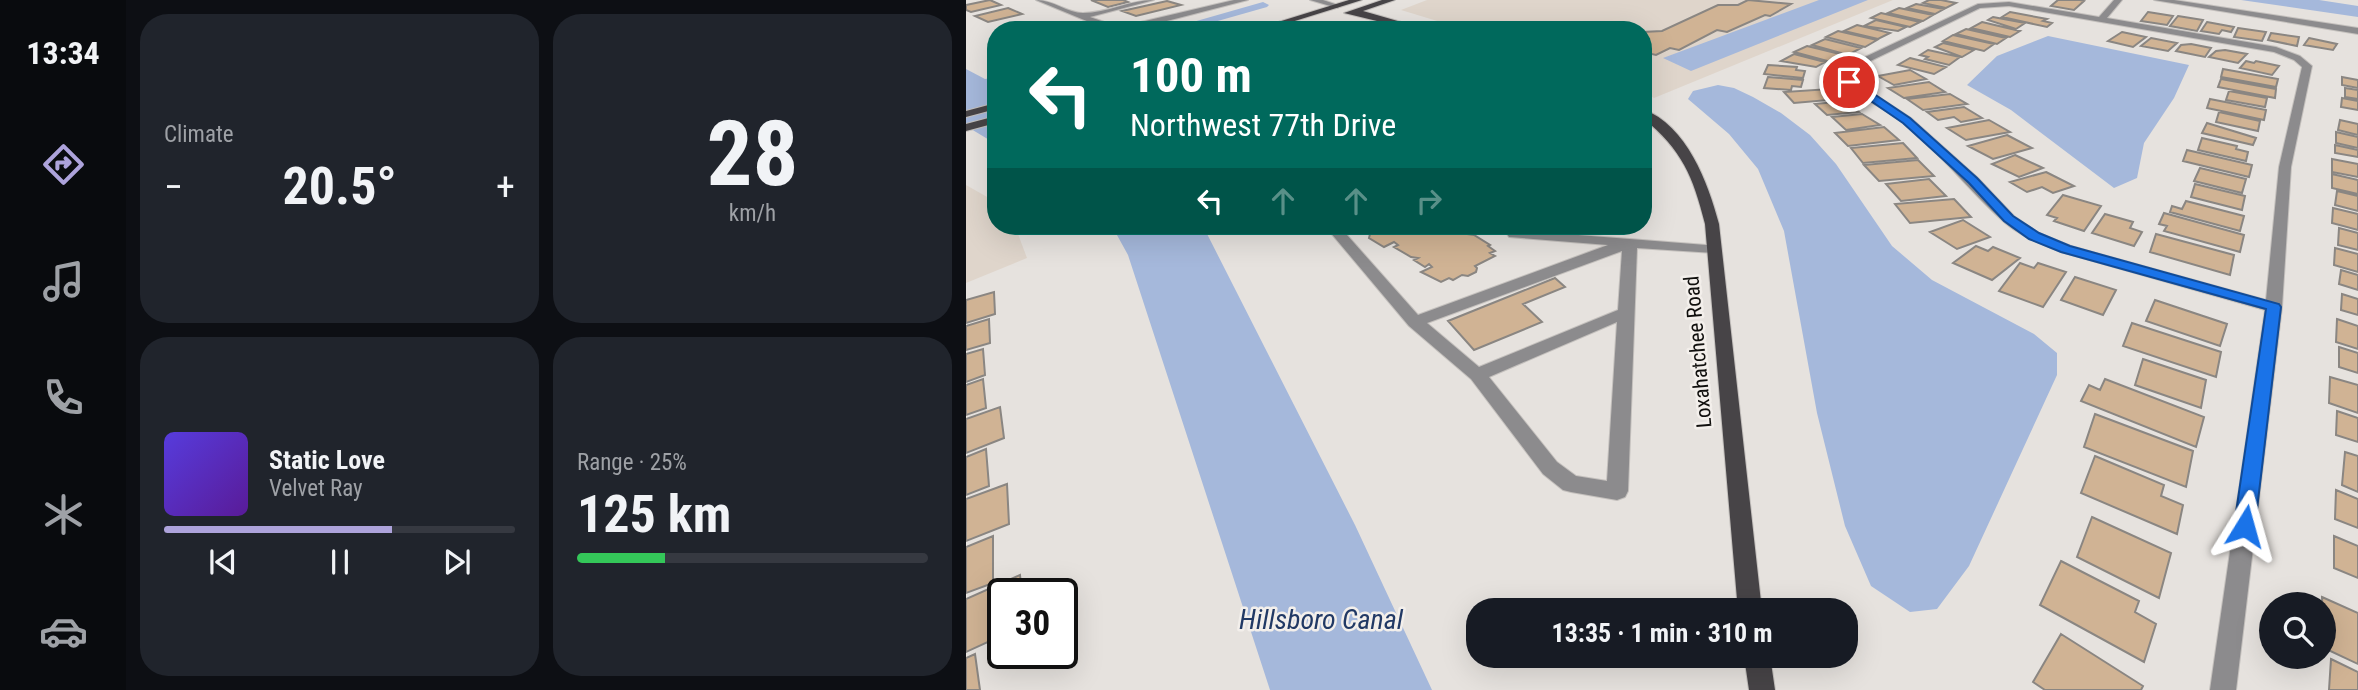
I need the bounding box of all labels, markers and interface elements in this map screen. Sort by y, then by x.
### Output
text: 13:34 [26,34,100,72]
text: 100 m [1130,47,1252,104]
icon: left [1015,49,1106,140]
pin [1819,52,1879,112]
icon: arrive [1830,63,1868,101]
text: 28 [707,101,798,207]
text: Northwest 77th Drive [1130,106,1396,144]
text: Climate [164,121,234,148]
icon: directions [39,140,88,189]
text: 20.5° [282,156,397,217]
text: − [164,165,183,209]
text: + [496,165,515,209]
icon: left [1191,182,1229,220]
icon: ahead [1264,182,1302,220]
icon: ahead [1337,182,1375,220]
icon: right [1410,182,1448,220]
text: km/h [729,200,776,227]
icon: music [39,257,88,306]
street label: Loxahatchee Road [1679,275,1717,429]
icon: phone [39,373,88,422]
text: Static Love [269,445,385,475]
text: Range · 25% [577,449,687,476]
text: Velvet Ray [269,475,363,502]
text: 125 km [577,484,731,545]
position arrow [2208,489,2282,563]
icon: climate [39,490,88,539]
icon: previous [204,543,242,581]
icon: pause [321,543,359,581]
icon: next [438,543,476,581]
speed limit sign: 30 [987,578,1078,669]
map controls [2259,592,2336,669]
button: search [2259,592,2336,669]
water label: Hillsboro Canal [1239,603,1404,636]
icon: car [39,607,88,656]
text: 13:35 · 1 min · 310 m [1552,618,1772,648]

